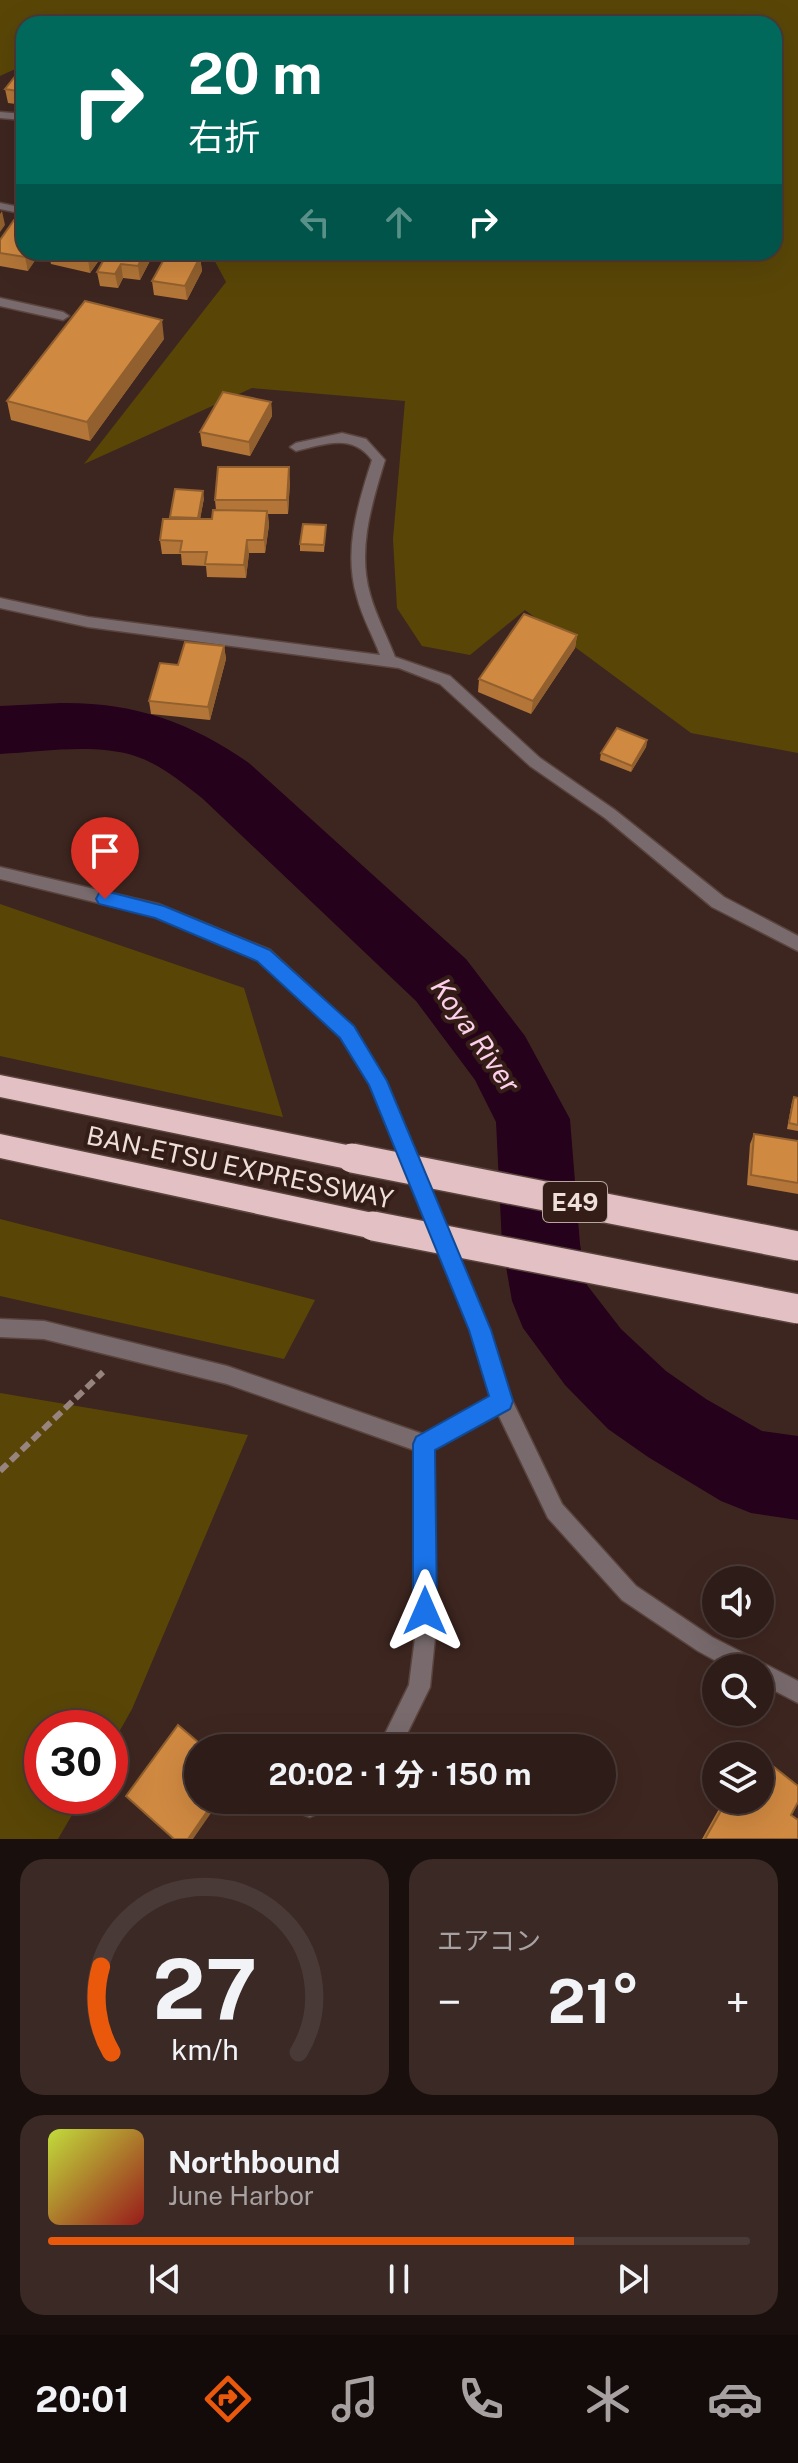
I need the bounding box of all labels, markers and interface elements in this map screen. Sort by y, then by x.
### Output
text: 20 m [188,41,322,107]
icon: right [56,48,160,152]
text: 右折 [188,116,260,158]
icon: left [293,200,337,244]
icon: ahead [377,200,421,244]
icon: right [461,200,505,244]
pin [71,817,139,899]
icon: arrive [83,829,127,873]
water label: Koya River [425,971,528,1099]
street label: BAN-ETSU EXPRESSWAY [84,1119,396,1215]
road number: E49 [543,1182,607,1222]
map controls [702,1566,774,1814]
button: sound [702,1566,774,1638]
position arrow [383,1569,467,1653]
button: search [702,1654,774,1726]
speed limit sign: 30 [24,1710,128,1814]
button: layers [702,1742,774,1814]
text: 20:02 · 1 分 · 150 m [269,1756,531,1792]
text: エアコン [437,1925,541,1956]
text: 27 [152,1940,257,2038]
text: 21° [547,1966,640,2037]
text: − [437,1976,461,2028]
text: + [726,1976,750,2028]
text: km/h [171,2033,238,2066]
text: Northbound [168,2144,340,2180]
text: June Harbor [168,2180,314,2211]
icon: previous [143,2257,187,2301]
icon: pause [377,2257,421,2301]
icon: next [611,2257,655,2301]
icon: directions [200,2371,256,2427]
icon: music [327,2371,383,2427]
icon: phone [453,2371,509,2427]
icon: climate [580,2371,636,2427]
icon: car [707,2371,763,2427]
text: 20:01 [35,2378,130,2420]

